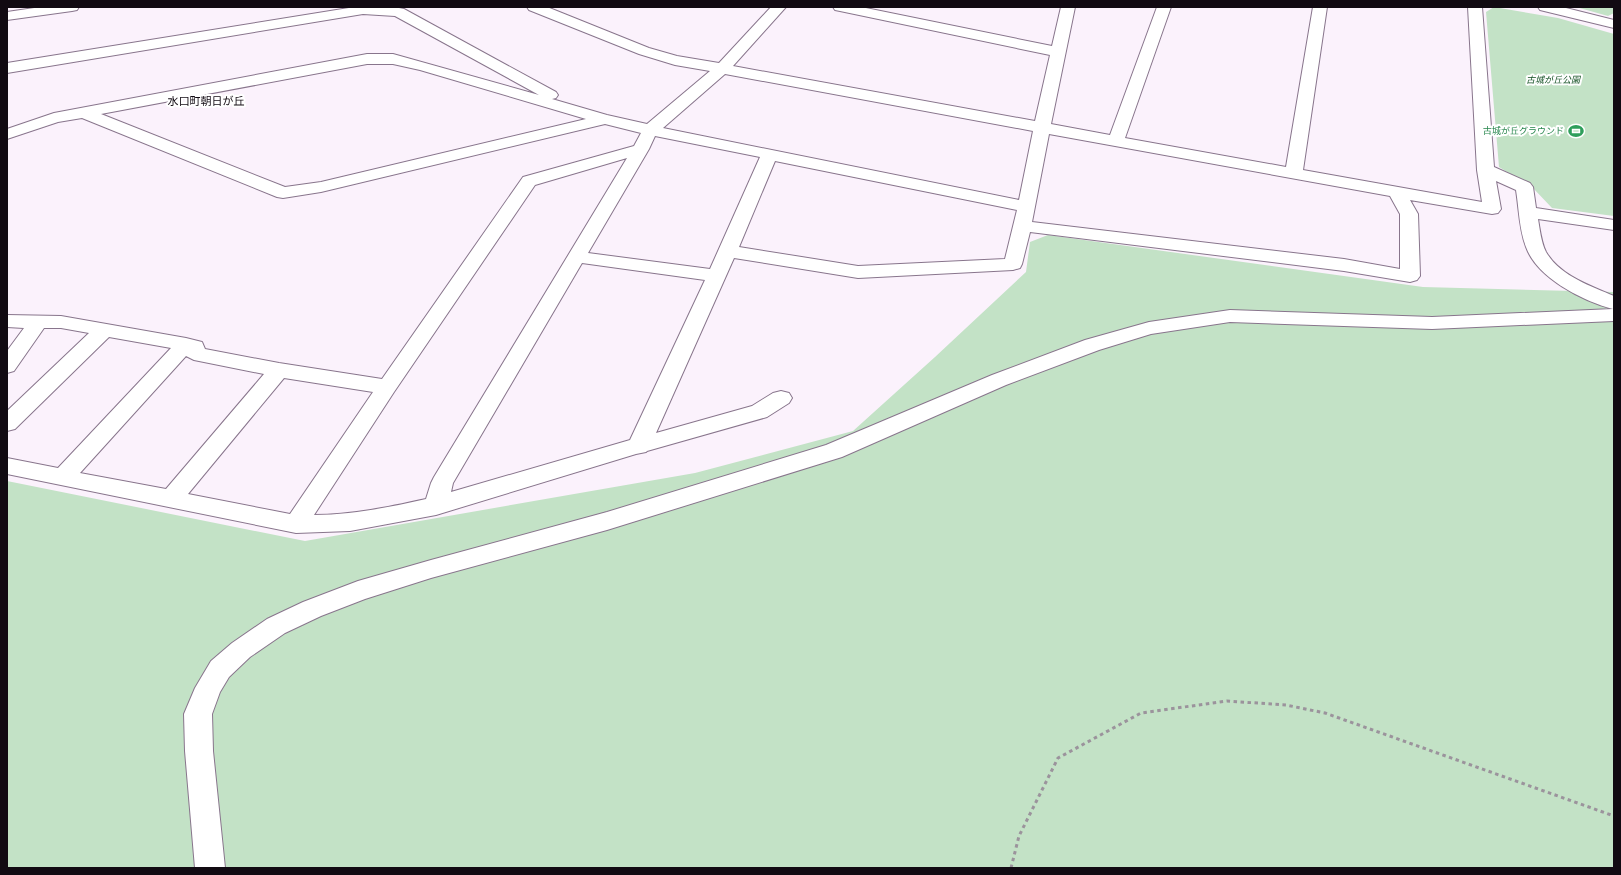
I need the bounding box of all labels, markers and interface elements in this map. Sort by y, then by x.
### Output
park label: 古城が丘公園 [1526,73,1582,86]
district label: 水口町朝日が丘 [168,93,245,108]
sports icon: 古城が丘グラウンド [1567,122,1585,140]
place label: 古城が丘グラウンド [1483,124,1564,137]

